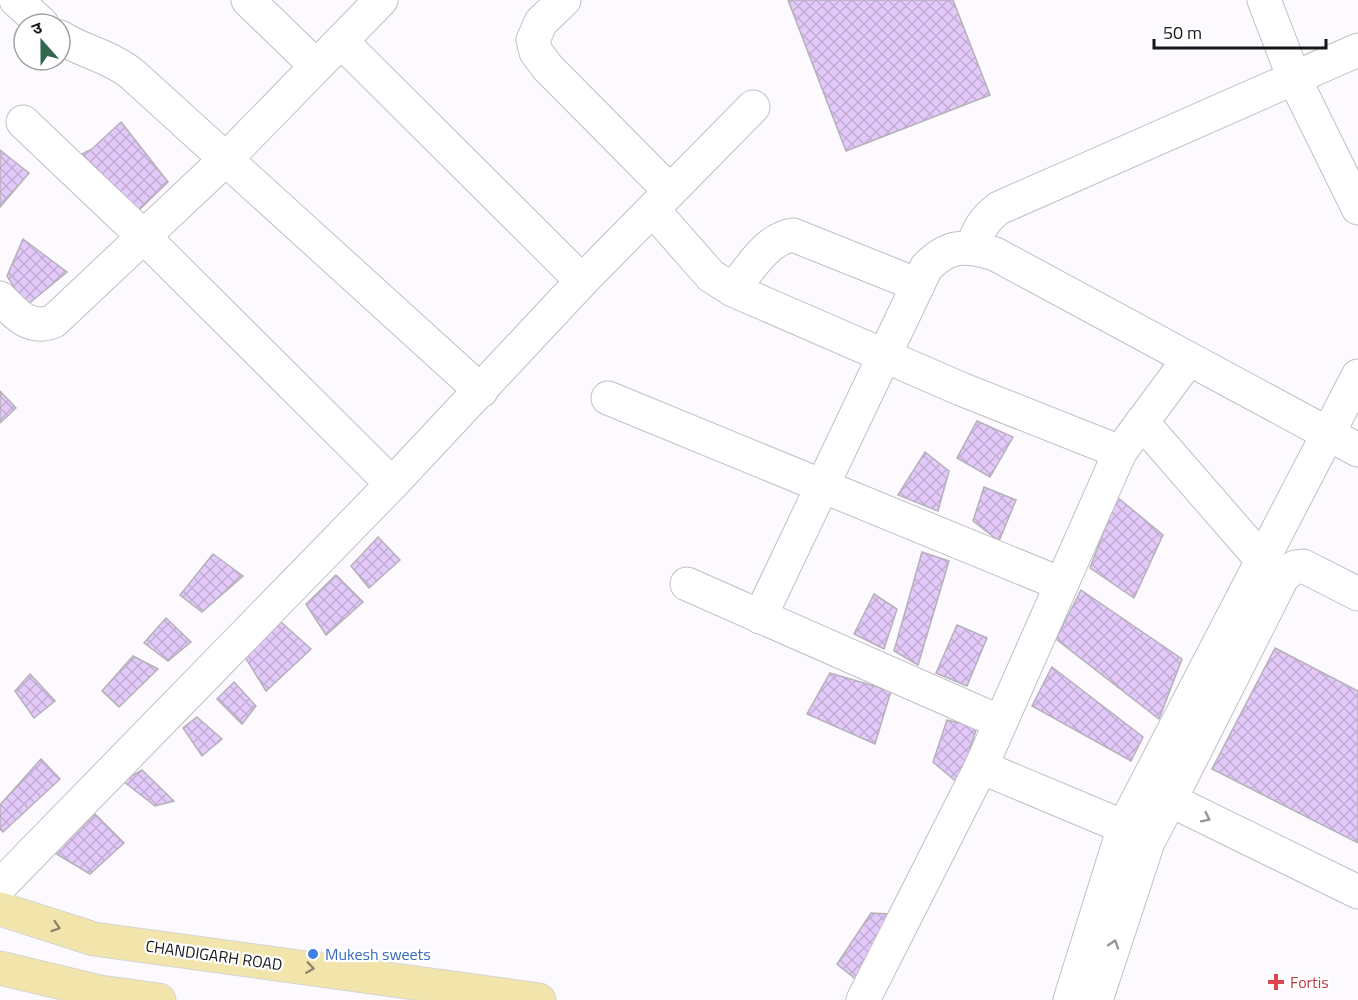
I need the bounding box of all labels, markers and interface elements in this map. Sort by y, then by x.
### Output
north arrow [12,12,72,72]
scale bar [1154,12,1326,50]
text: उ [28,15,46,41]
text: 50 m [1163,19,1202,46]
one-way arrow [1199,811,1210,822]
one-way arrow [50,919,61,932]
street label: CHANDIGARH ROAD [144,934,284,976]
one-way arrow [1107,939,1119,950]
place label: Mukesh sweets [325,942,431,966]
marker: Mukesh sweets [306,947,320,961]
one-way arrow [305,962,315,974]
place label: Fortis [1290,970,1329,994]
marker: Fortis [1267,973,1285,991]

